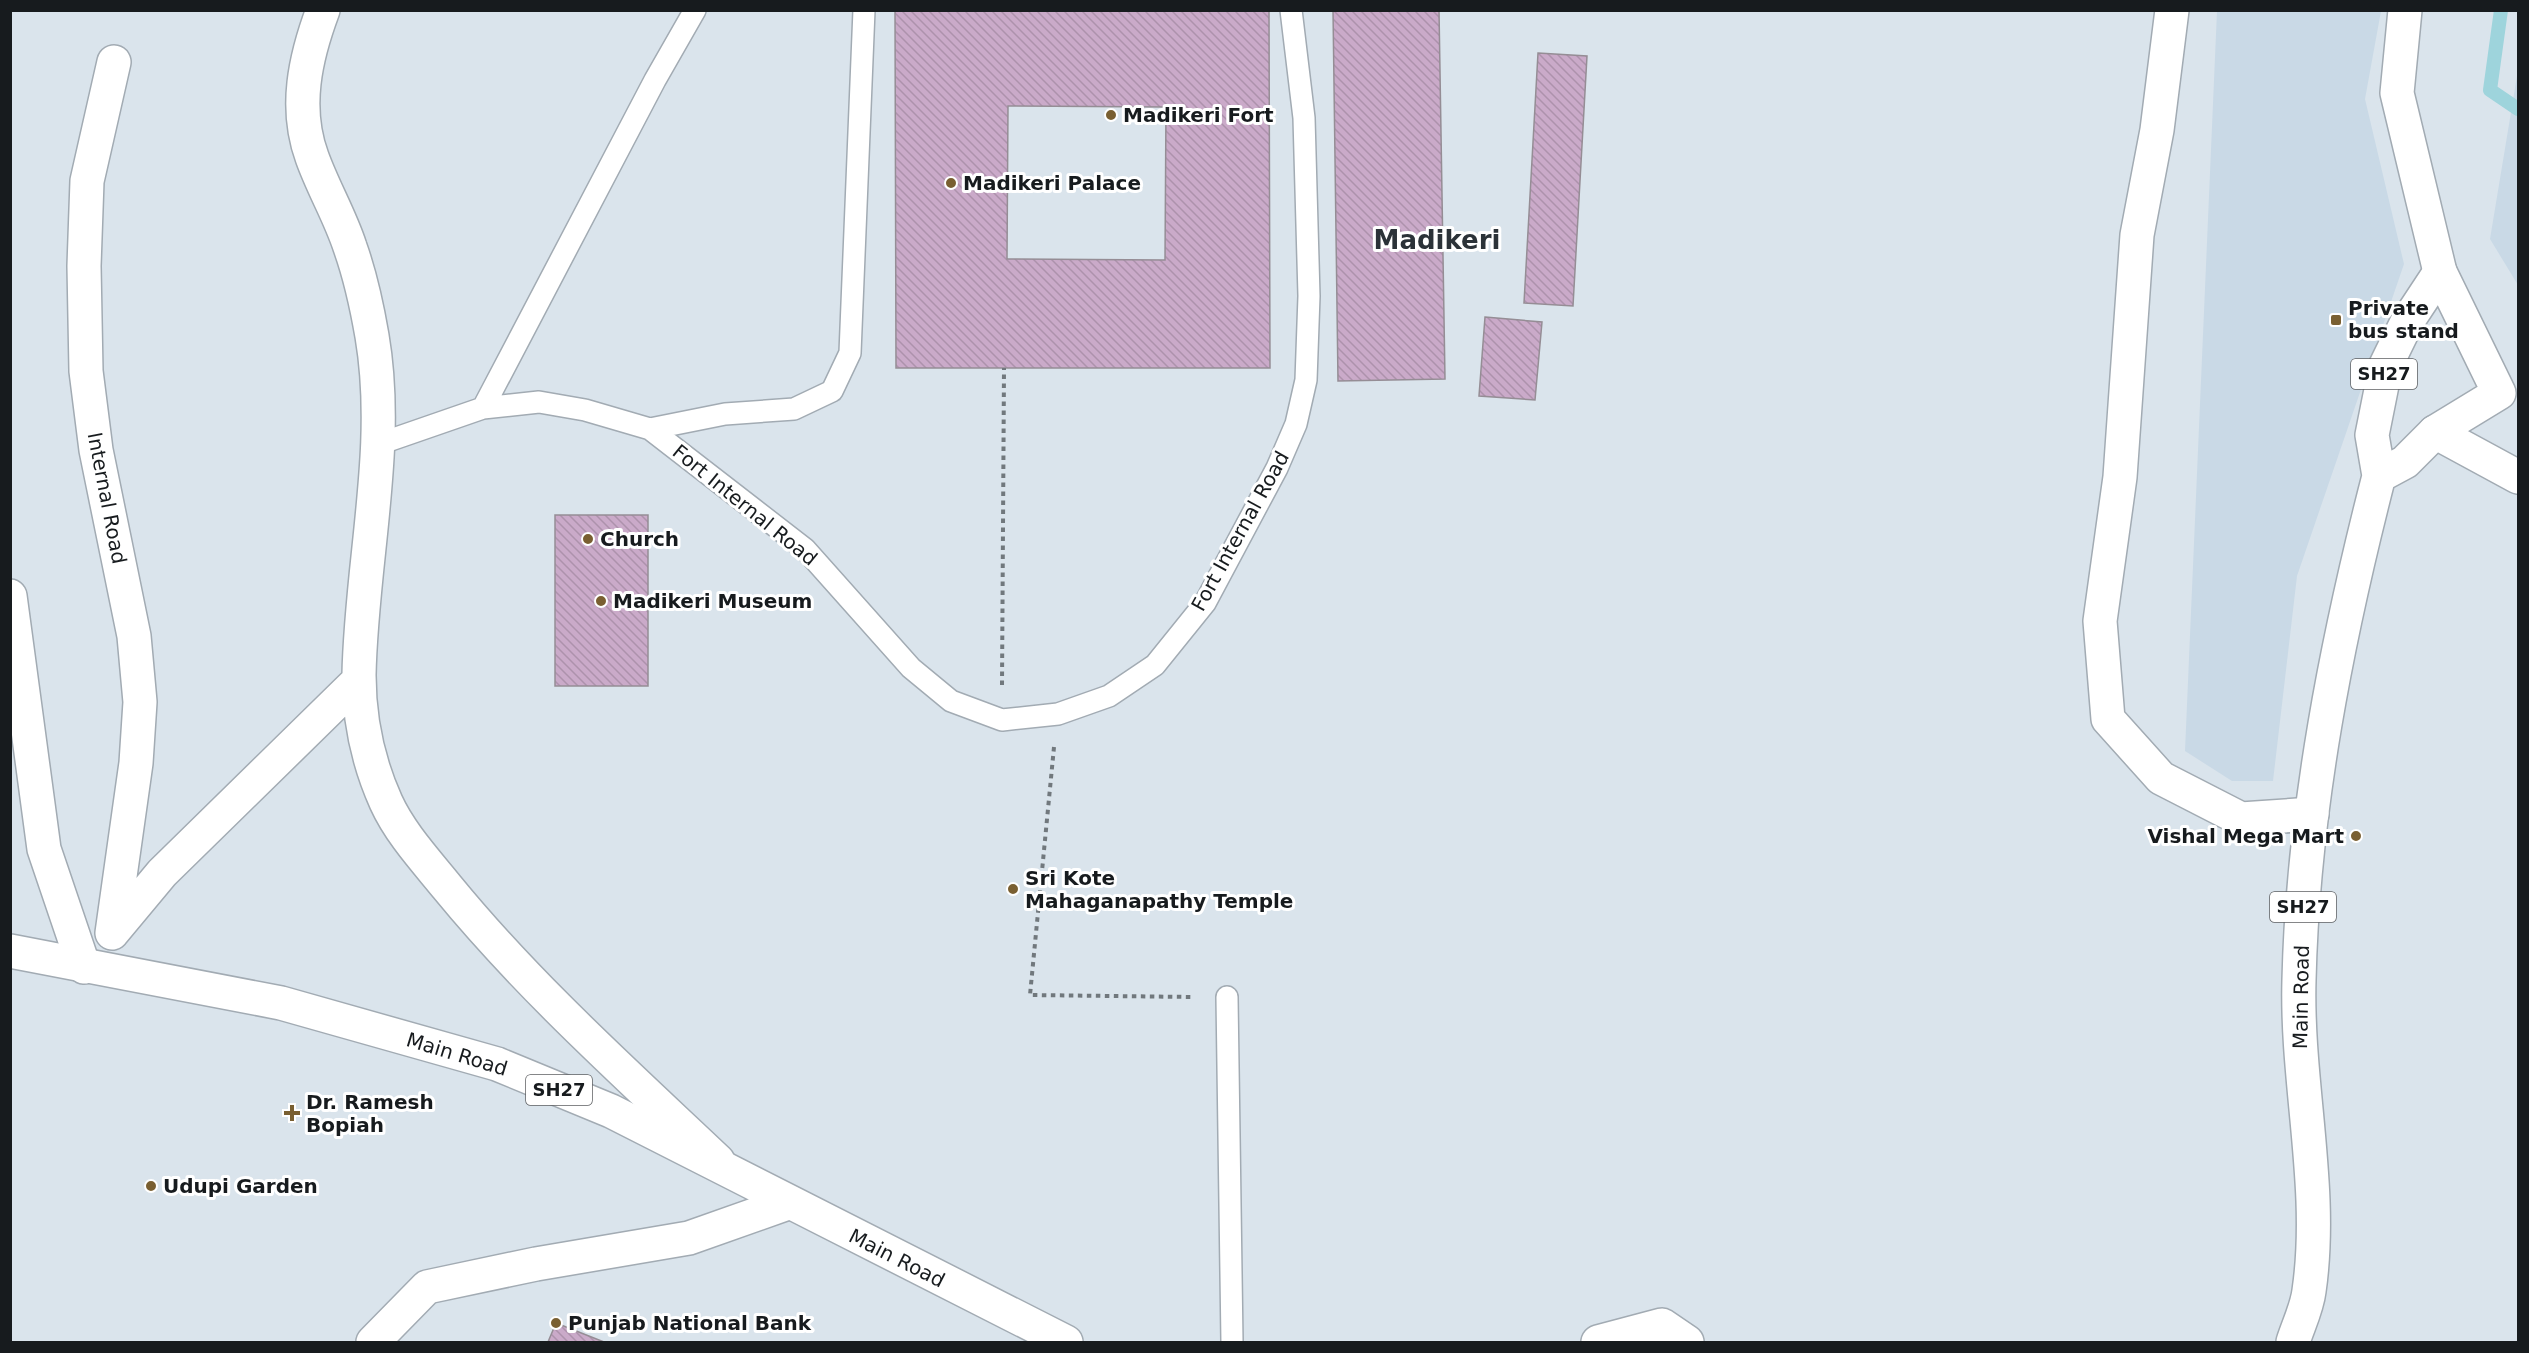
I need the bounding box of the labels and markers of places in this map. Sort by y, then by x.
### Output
place label: Madikeri Fort [1123,103,1274,127]
marker: Madikeri Fort [1104,108,1118,122]
place label: Madikeri Palace [963,171,1141,195]
marker: Madikeri Palace [944,176,958,190]
place label: Private bus stand [2348,296,2459,343]
marker: Private bus stand [2329,313,2343,327]
place label: Church [600,527,679,551]
marker: Church [581,532,595,546]
place label: Madikeri Museum [613,589,812,613]
marker: Madikeri Museum [594,594,608,608]
place label: Vishal Mega Mart [2147,824,2344,848]
marker: Vishal Mega Mart [2349,829,2363,843]
place label: Sri Kote Mahaganapathy Temple [1025,866,1293,913]
marker: Sri Kote Mahaganapathy Temple [1006,882,1020,896]
place label: Dr. Ramesh Bopiah [306,1090,434,1137]
marker: Dr. Ramesh Bopiah [283,1104,301,1122]
place label: Udupi Garden [163,1174,318,1198]
marker: Udupi Garden [144,1179,158,1193]
place label: Punjab National Bank [568,1311,812,1335]
marker: Punjab National Bank [549,1316,563,1330]

